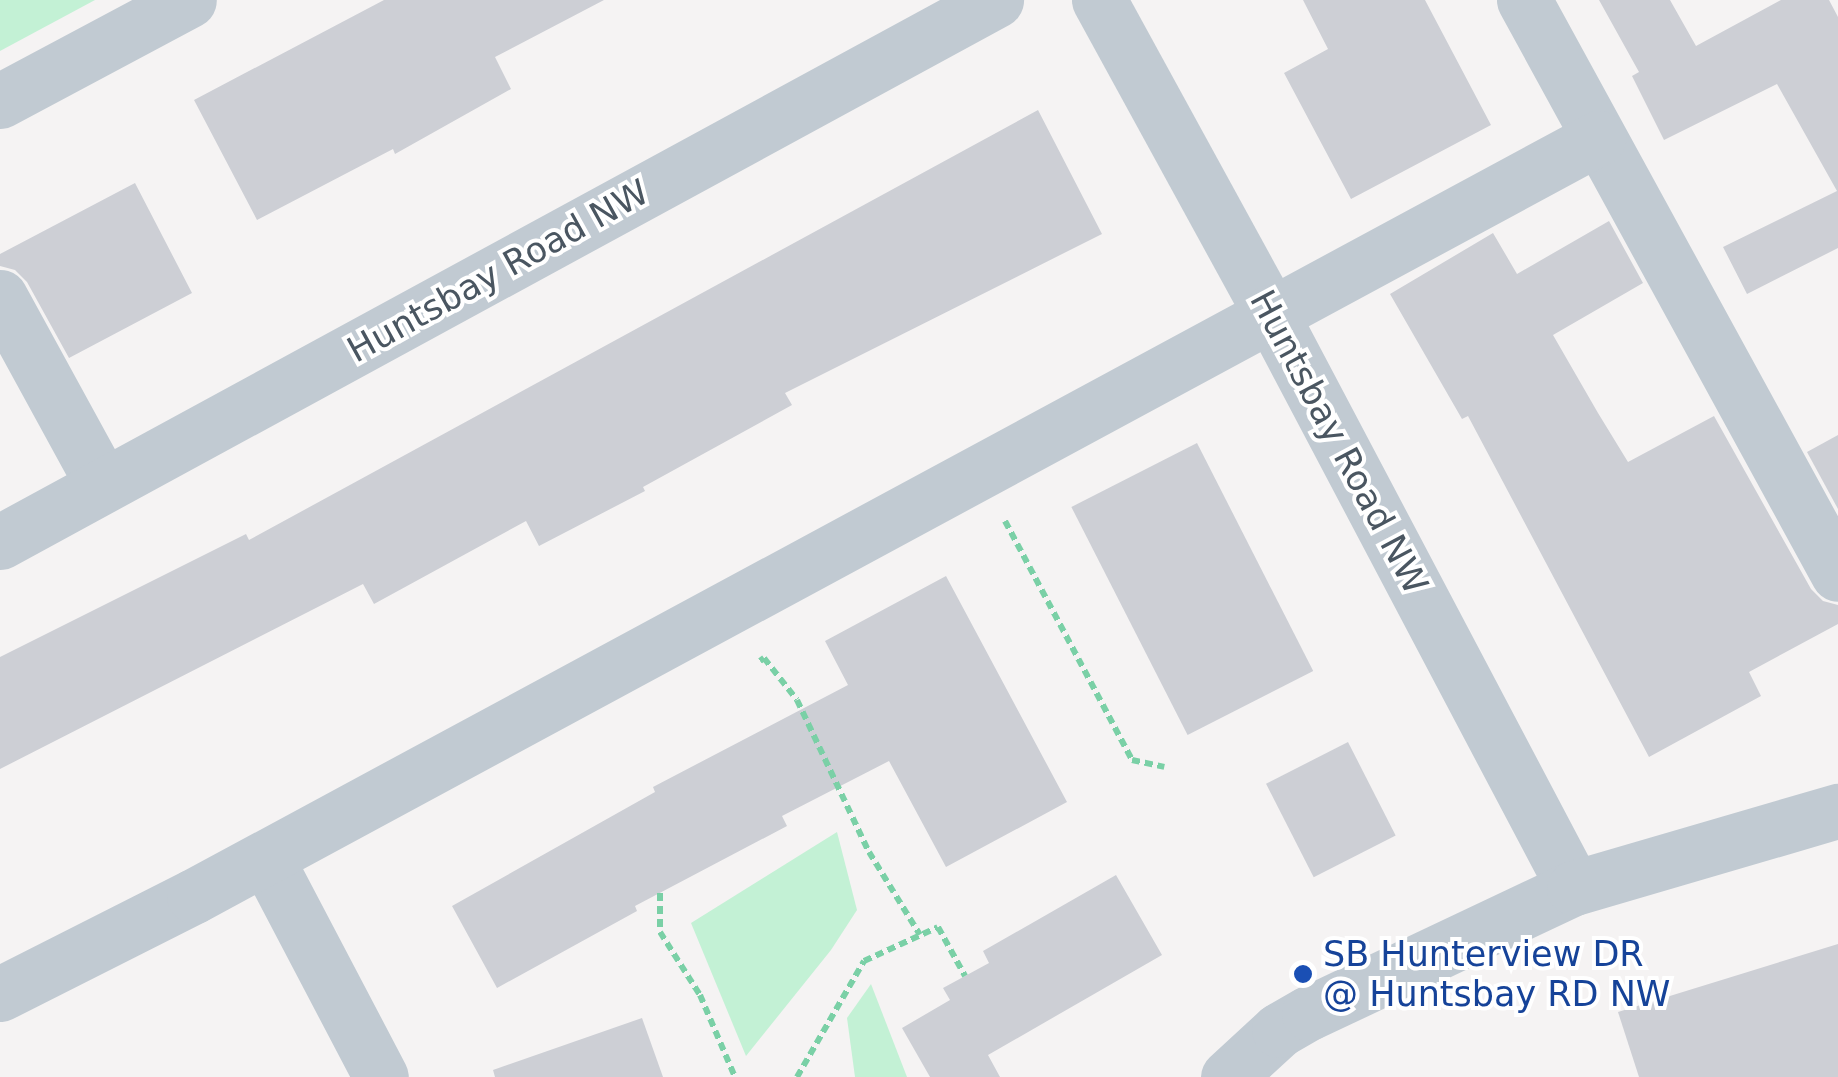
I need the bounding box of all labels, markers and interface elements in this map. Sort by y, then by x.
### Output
street label: Huntsbay Road NW [340,171,656,371]
street label: Huntsbay Road NW [1241,283,1437,601]
place label: SB Hunterview DR @ Huntsbay RD NW [1323,933,1670,1015]
marker: SB Hunterview DR @ Huntsbay RD NW [1292,963,1314,985]

